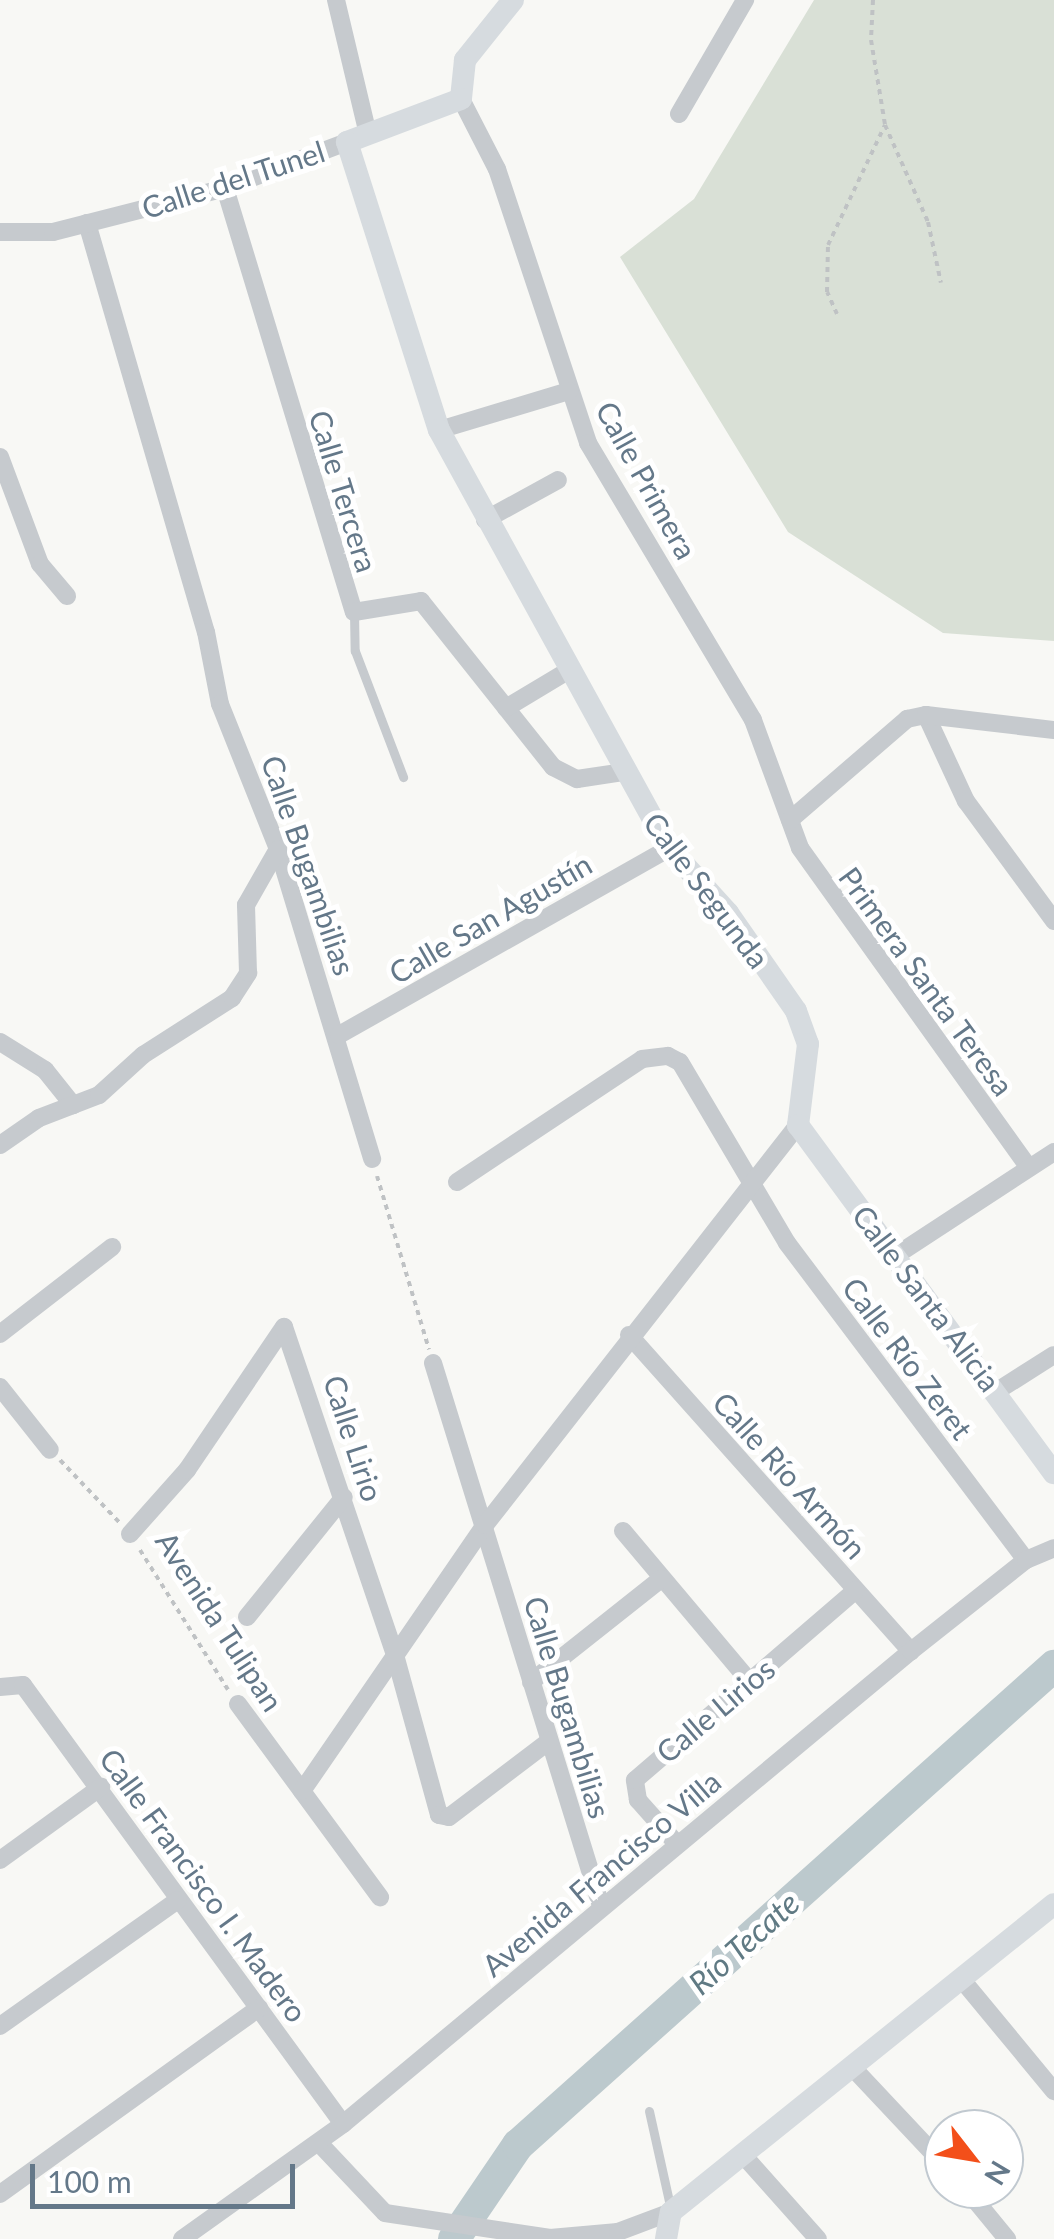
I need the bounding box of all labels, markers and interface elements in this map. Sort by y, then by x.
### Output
street label: Calle del Tunel [137,132,329,226]
street label: Calle Primera [589,395,705,565]
street label: Calle Tercera [302,405,386,577]
street label: Calle Bugambilias [255,750,363,980]
street label: Calle Segunda [637,805,777,975]
street label: Calle San Agustín [382,845,598,991]
street label: Primera Santa Teresa [832,859,1022,1103]
street label: Calle Santa Alicia [845,1198,1009,1398]
street label: Calle Río Zeret [836,1270,980,1446]
street label: Calle Lirio [317,1370,391,1506]
street label: Calle Río Armón [705,1384,875,1566]
street label: Avenida Tulipan [148,1524,292,1718]
street label: Calle Bugambilias [517,1592,619,1822]
street label: Calle Lirios [649,1650,781,1770]
street label: Calle Francisco I. Madero [93,1741,315,2029]
street label: Avenida Francisco Villa [474,1762,728,1984]
water label: Río Tecate [681,1883,807,2003]
north arrow [924,2109,1024,2209]
scale bar [35,2144,300,2206]
text: N [978,2155,1018,2191]
text: 100 m [47,2163,132,2199]

